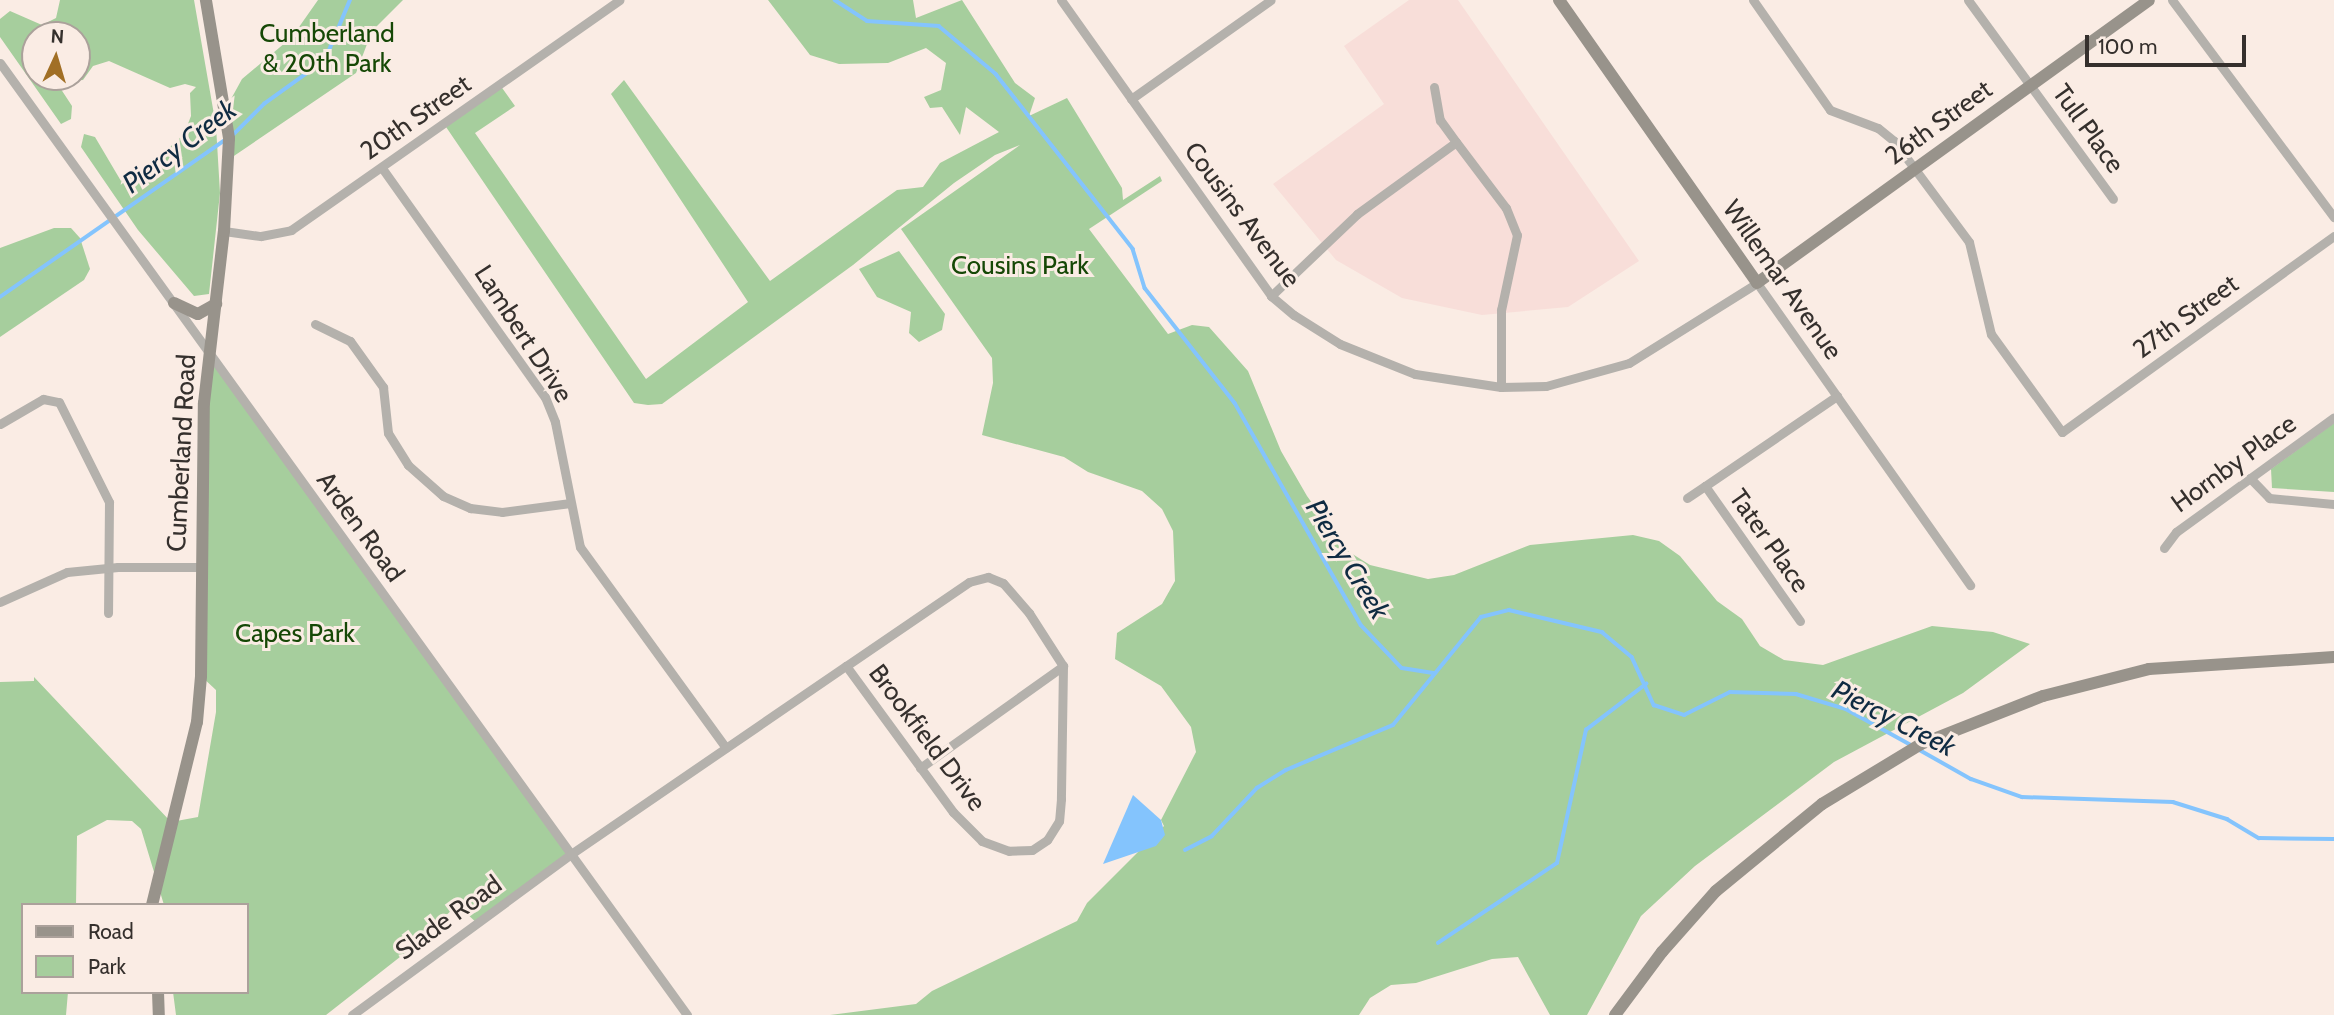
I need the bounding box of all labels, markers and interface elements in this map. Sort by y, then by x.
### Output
park label: Cumberland & 20th Park [259,18,395,80]
north arrow [21,21,91,91]
scale bar [2089,21,2250,65]
text: N [50,25,65,48]
text: 100 m [2098,34,2157,59]
street label: 20th Street [355,69,477,167]
street label: 26th Street [1880,74,1998,172]
street label: Tull Place [2046,79,2130,179]
water label: Piercy Creek [115,92,243,200]
street label: Cousins Avenue [1177,136,1307,294]
street label: Willemar Avenue [1716,194,1848,366]
park label: Cousins Park [951,250,1089,282]
street label: Lambert Drive [467,260,579,408]
street label: 27th Street [2127,268,2245,366]
street label: Cumberland Road [161,353,203,553]
street label: Hornby Place [2166,408,2302,520]
street label: Arden Road [310,466,410,588]
street label: Tater Place [1722,483,1816,599]
water label: Piercy Creek [1299,493,1397,625]
park label: Capes Park [235,618,355,650]
street label: Brookfield Drive [862,659,992,817]
water label: Piercy Creek [1827,673,1961,763]
street label: Slade Road [390,869,508,967]
legend [21,903,248,994]
text: Road [88,919,134,944]
text: Park [88,954,126,979]

